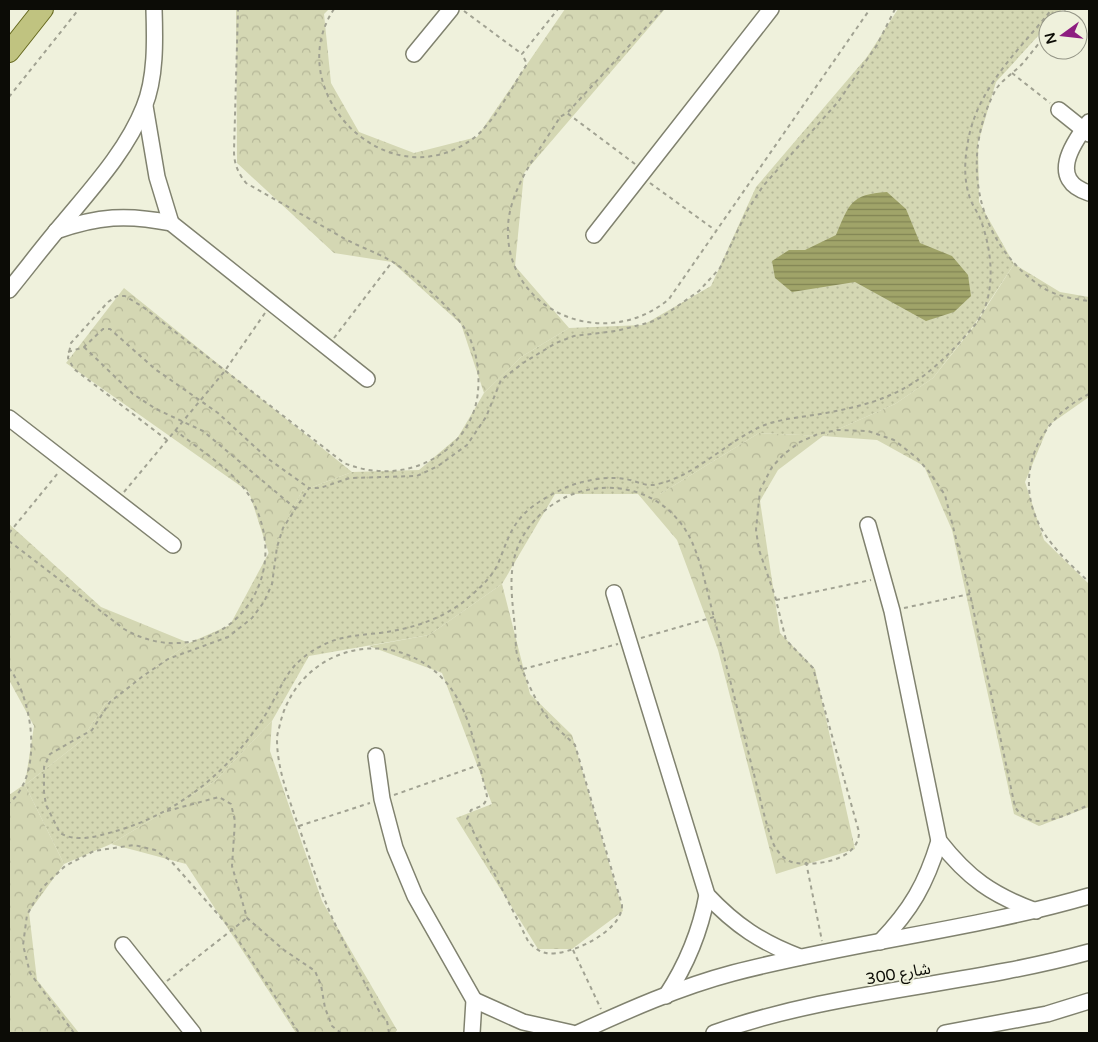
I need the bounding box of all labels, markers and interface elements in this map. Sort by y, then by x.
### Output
north arrow [1038,10,1088,60]
text: N [1041,31,1061,46]
street label: شارع 300 [864,958,933,991]

